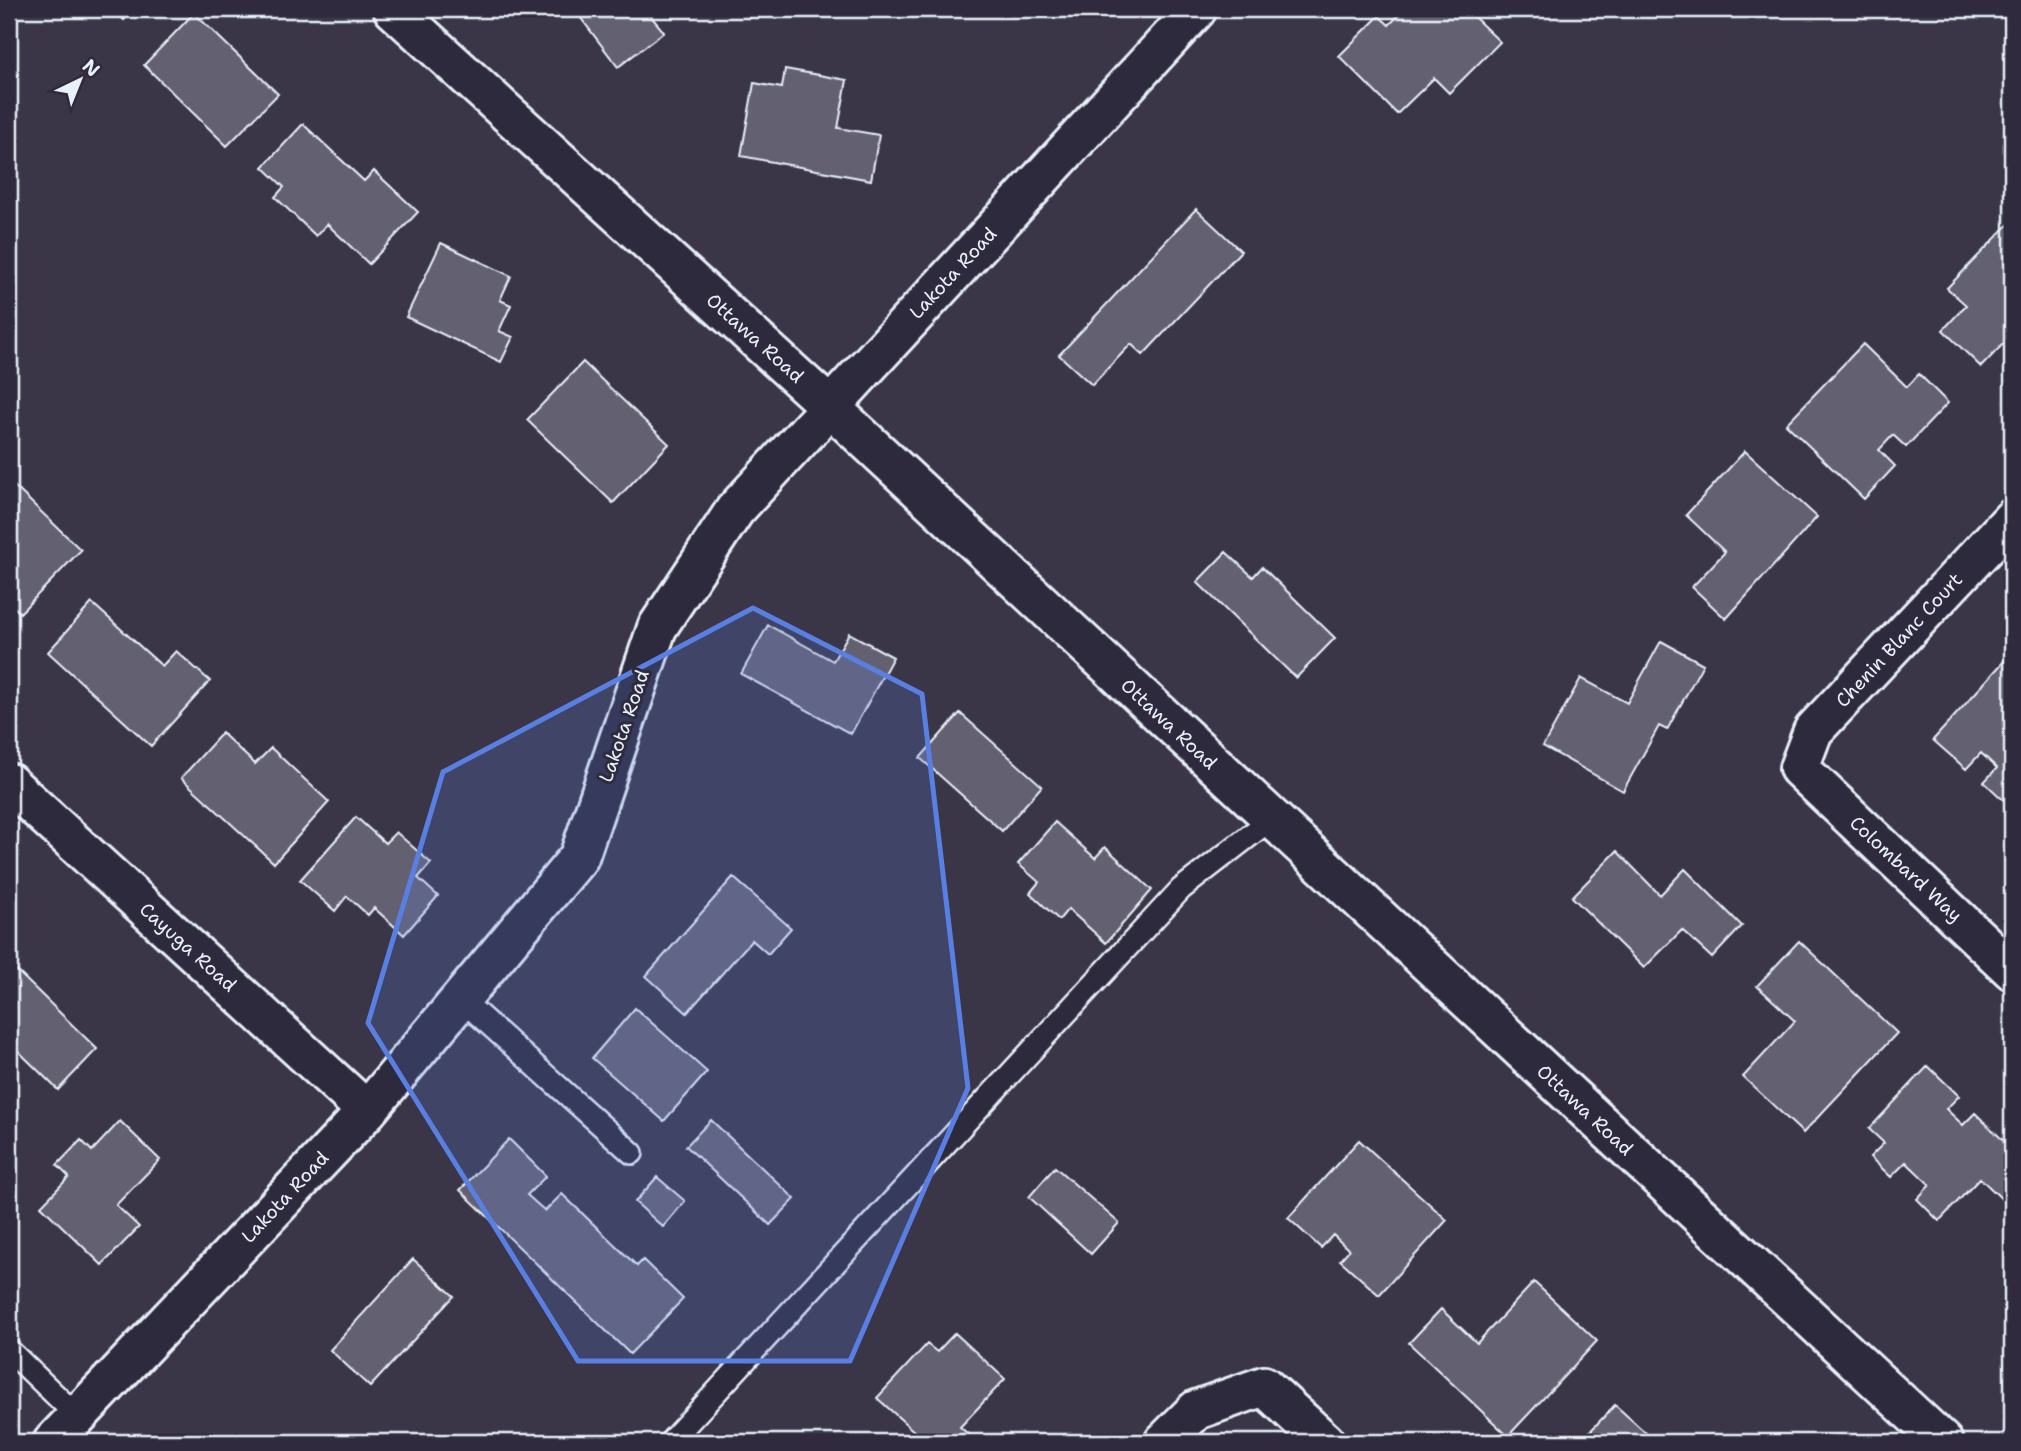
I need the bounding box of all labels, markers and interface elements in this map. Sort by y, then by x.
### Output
north arrow [46,46,116,116]
text: N [77,54,105,82]
street label: Lakota Road [904,222,1002,324]
street label: Ottawa Road [701,288,809,388]
street label: Chenin Blanc Court [1830,567,1968,713]
street label: Lakota Road [593,667,655,785]
street label: Ottawa Road [1115,673,1223,775]
street label: Colombard Way [1844,810,1968,928]
street label: Cayuga Road [134,897,242,997]
street label: Ottawa Road [1531,1059,1639,1161]
street label: Lakota Road [236,1146,334,1248]

